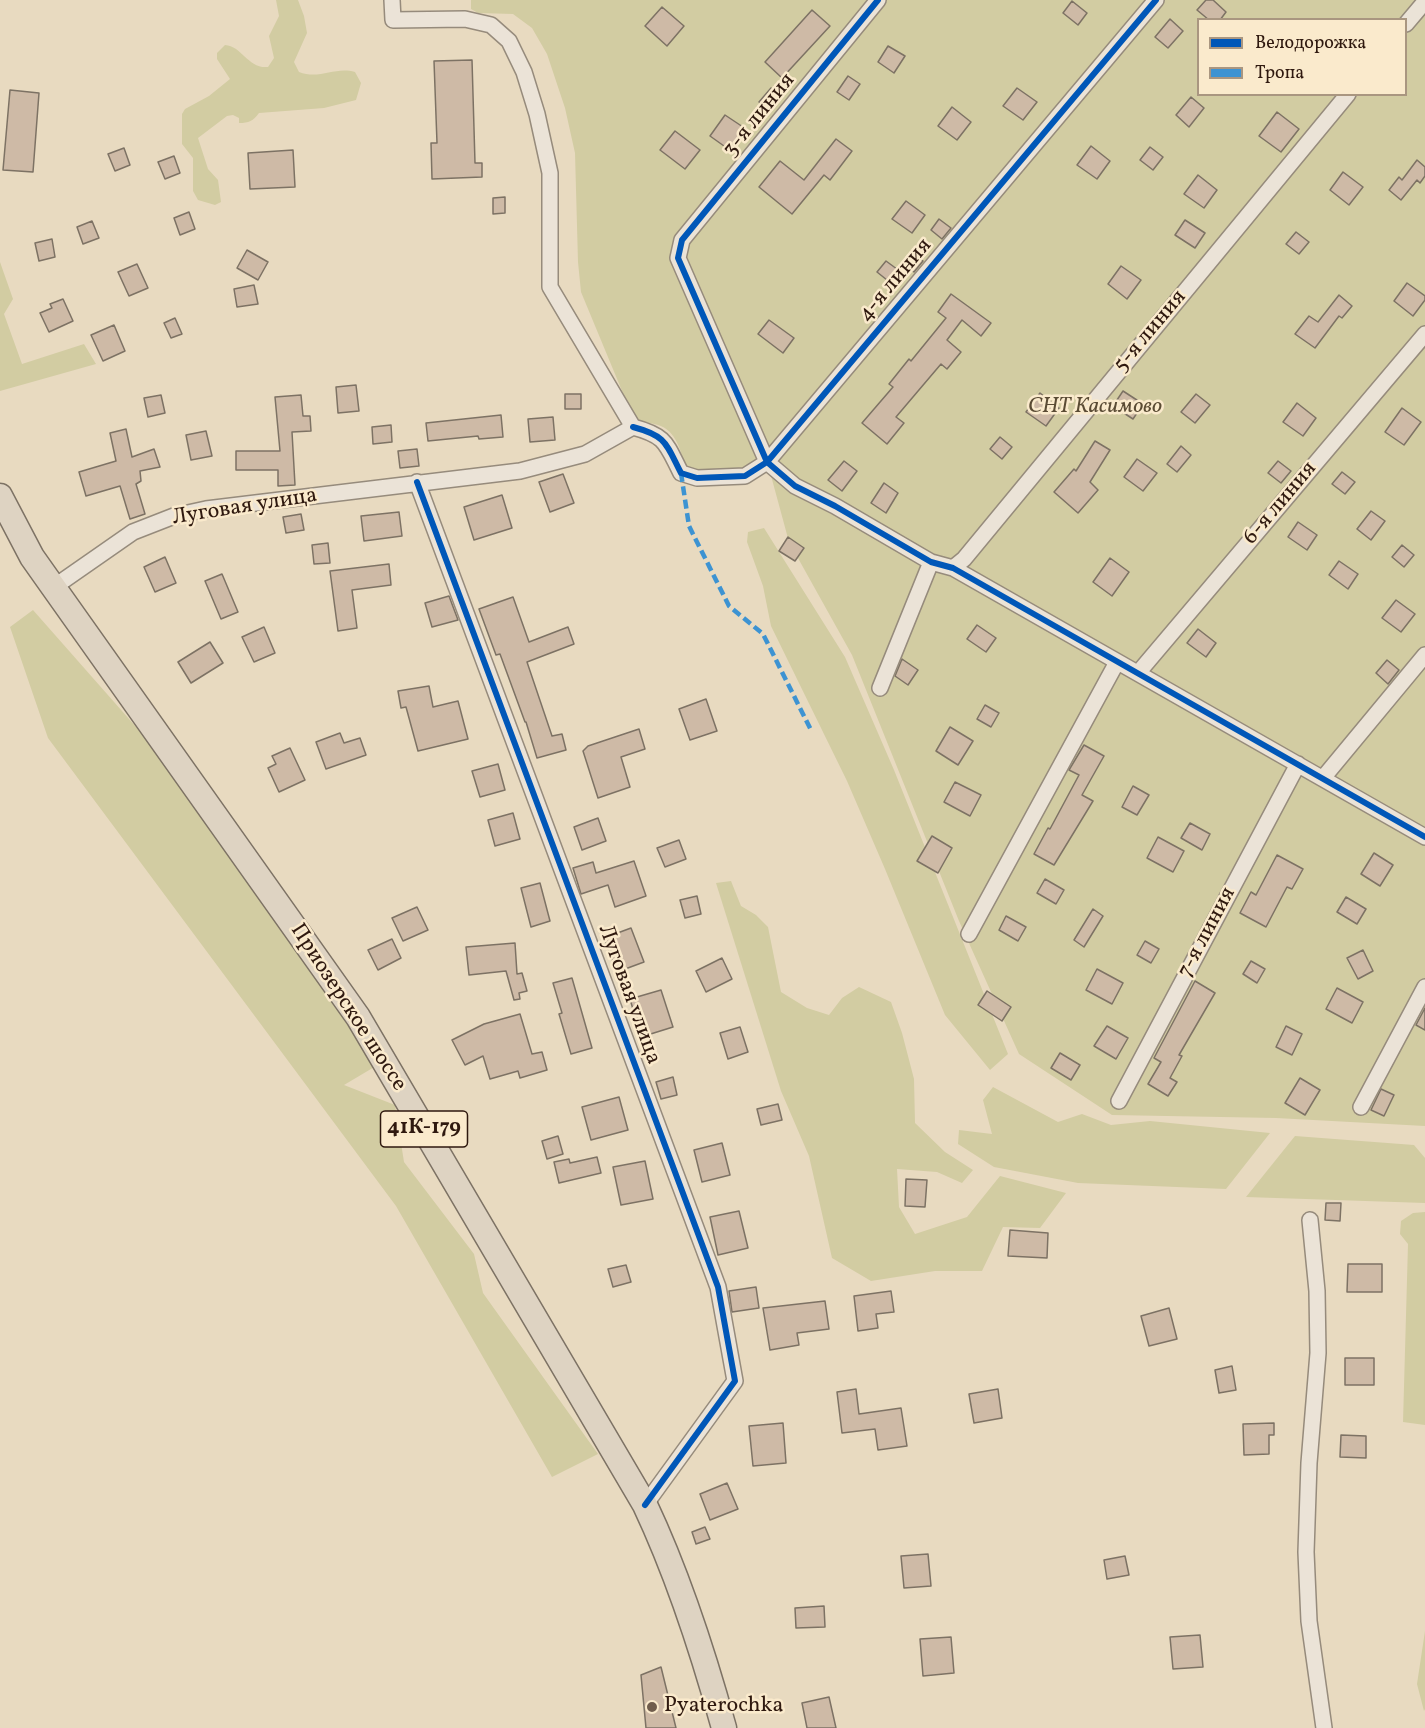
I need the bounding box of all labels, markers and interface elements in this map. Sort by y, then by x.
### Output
legend [1197,18,1407,96]
text: Велодорожка [1255,31,1366,56]
text: Тропа [1255,61,1304,86]
street label: 3-я линия [718,69,802,163]
street label: 4-я линия [853,234,939,328]
street label: 5-я линия [1109,285,1193,379]
park label: СНТ Касимово [1028,395,1162,421]
street label: 6-я линия [1239,457,1323,551]
street label: Луговая улица [171,484,319,532]
street label: 7-я линия [1173,883,1243,983]
street label: Приозерское шоссе [283,919,411,1097]
street label: Луговая улица [591,922,665,1068]
road number: 41К-179 [380,1111,468,1147]
place label: Pyaterochka [664,1694,784,1720]
marker: Pyaterochka [645,1700,659,1714]

